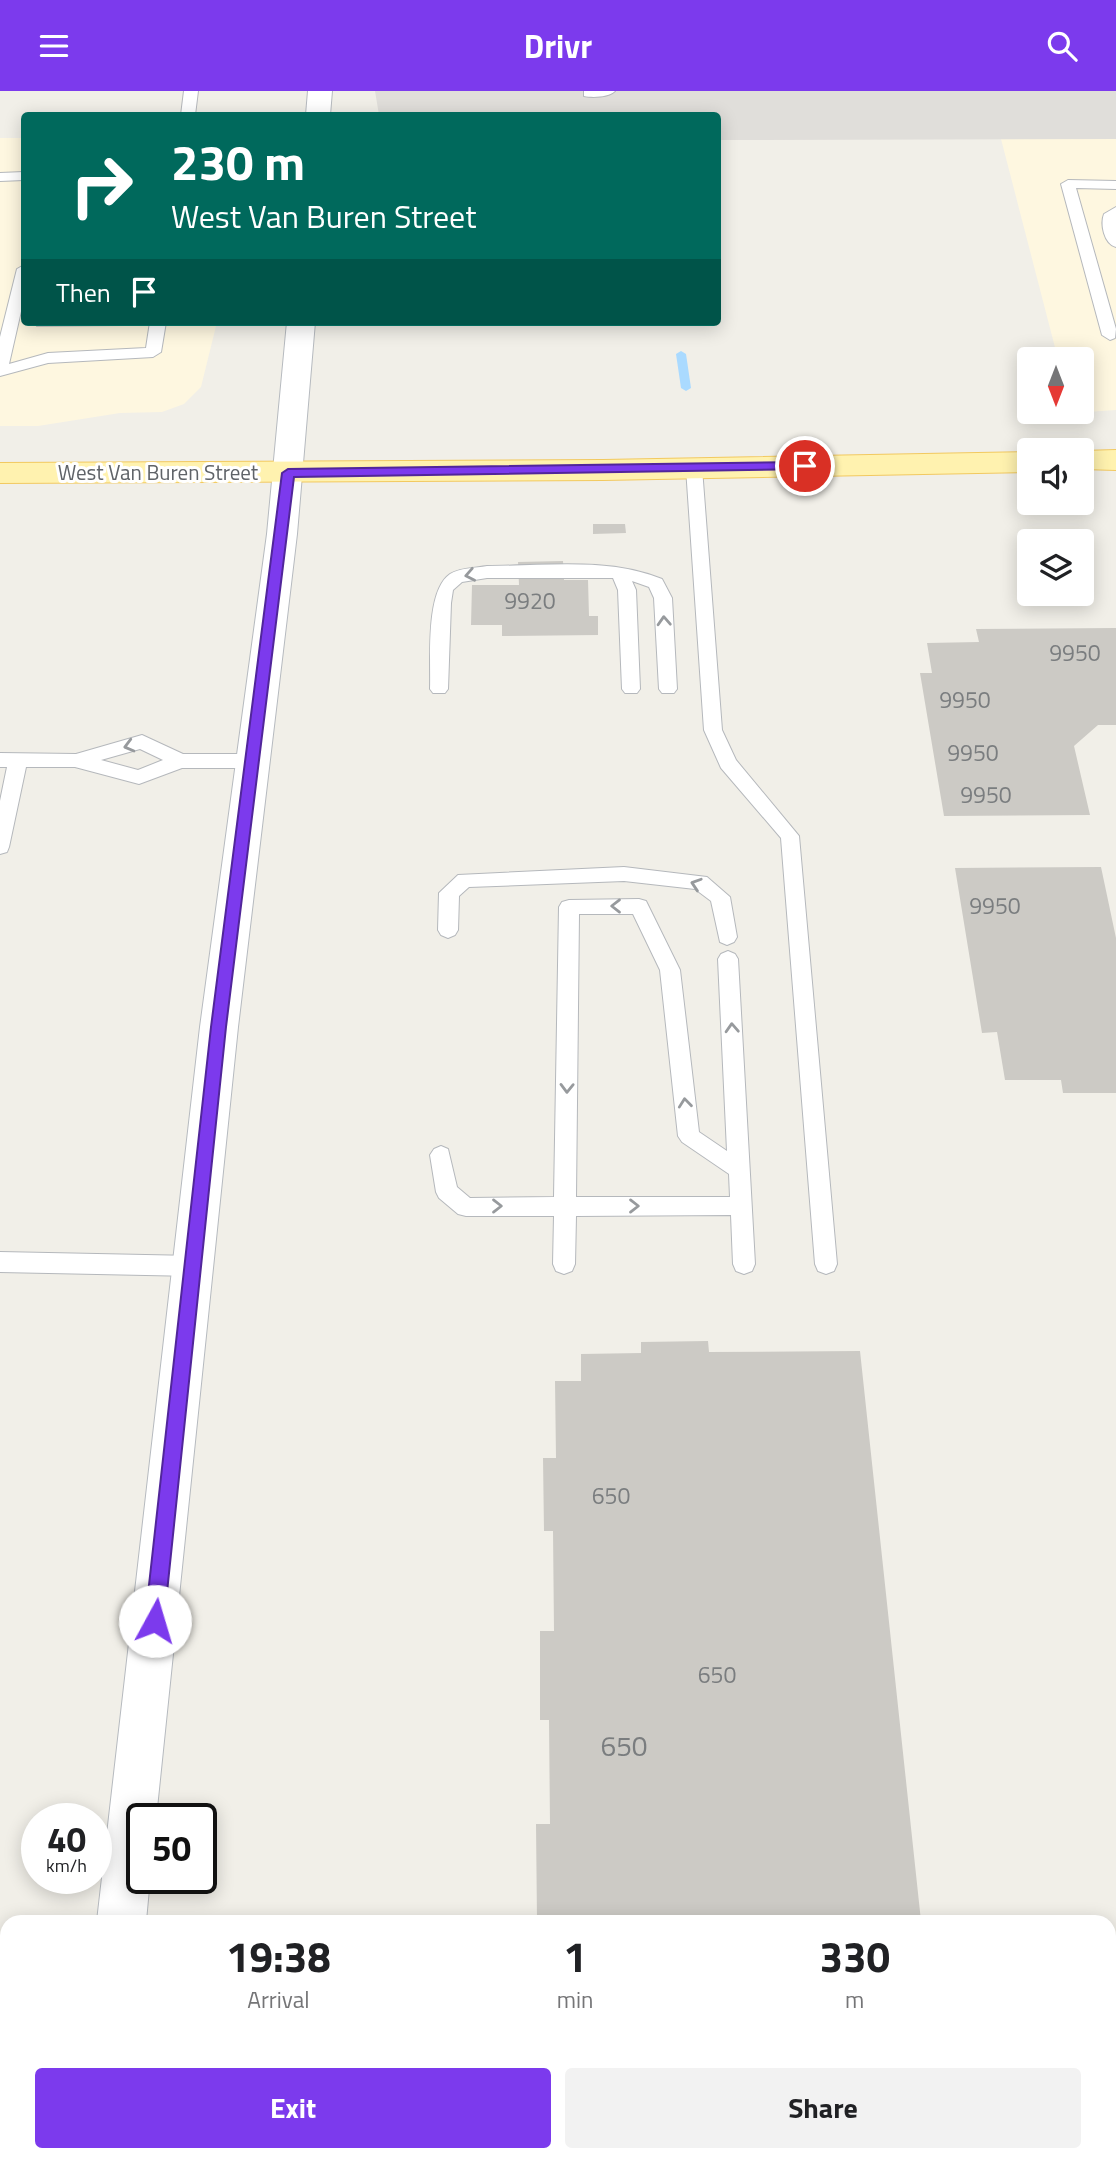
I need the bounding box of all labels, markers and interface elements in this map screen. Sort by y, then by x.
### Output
text: Drivr [524,22,592,70]
icon: menu [35,27,73,65]
icon: search [1043,27,1081,65]
text: 230 m [171,124,305,199]
icon: right [56,140,147,231]
text: West Van Buren Street [171,192,476,240]
text: Then [56,273,111,312]
icon: arrive [125,273,163,311]
north arrow [1017,347,1094,423]
map controls [1017,347,1094,606]
pin [775,436,835,496]
button: sound [1017,438,1094,515]
icon: arrive [786,447,824,485]
street label: West Van Buren Street [58,456,259,488]
button: layers [1017,529,1094,606]
one-way arrow [464,566,476,581]
house number: 9920 [504,583,556,618]
one-way arrow [657,615,672,626]
house number: 9950 [1049,635,1101,670]
house number: 9950 [939,682,991,717]
house number: 9950 [947,735,999,770]
one-way arrow [123,737,135,752]
house number: 9950 [960,777,1012,812]
one-way arrow [691,877,703,892]
house number: 9950 [969,888,1021,923]
one-way arrow [610,898,621,914]
one-way arrow [725,1022,740,1033]
one-way arrow [559,1083,575,1094]
one-way arrow [677,1097,692,1108]
one-way arrow [493,1198,503,1214]
one-way arrow [629,1198,639,1214]
house number: 650 [592,1478,630,1513]
position arrow [118,1584,192,1658]
house number: 650 [698,1657,736,1692]
house number: 650 [600,1724,648,1767]
speed limit sign: 50 [126,1803,217,1894]
text: 40 [47,1812,86,1866]
text: km/h [46,1852,87,1879]
text: 19:38 [226,1924,331,1988]
text: 1 [563,1924,587,1988]
text: 330 [819,1924,890,1988]
text: Arrival [247,1982,310,2017]
text: min [557,1982,593,2017]
text: m [845,1982,864,2017]
button: Exit [35,2068,551,2148]
button: Share [565,2068,1081,2148]

